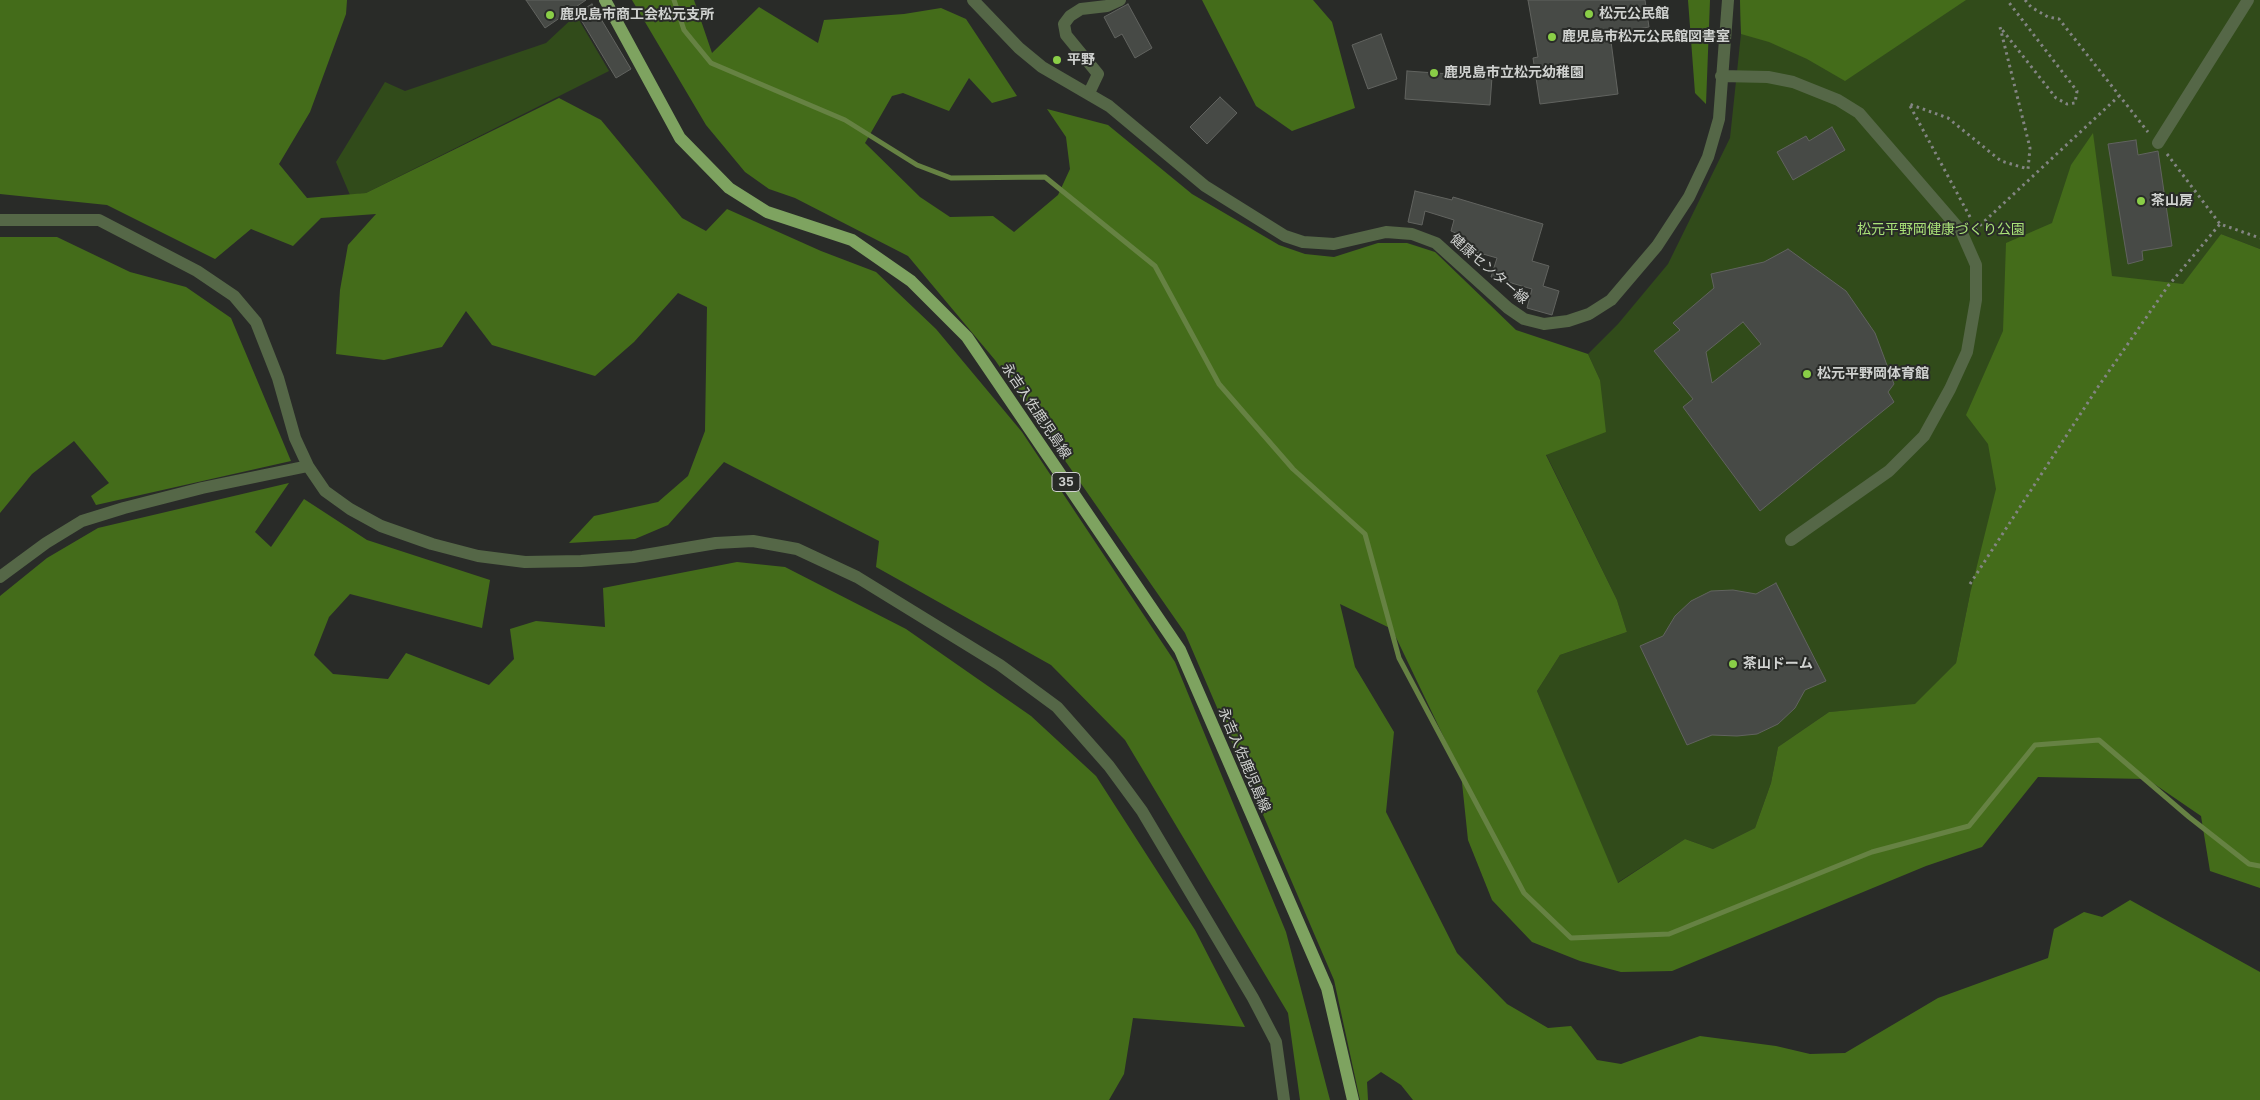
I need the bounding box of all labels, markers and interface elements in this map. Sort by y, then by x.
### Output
place label: 松元公民館 [1599,6,1669,22]
place label: 鹿児島市商工会松元支所 [560,7,714,23]
marker: 松元公民館 [1583,8,1595,20]
marker: 鹿児島市商工会松元支所 [544,9,556,21]
place label: 鹿児島市松元公民館図書室 [1562,29,1730,45]
marker: 鹿児島市松元公民館図書室 [1546,31,1558,43]
place label: 平野 [1067,52,1095,68]
marker: 平野 [1051,54,1063,66]
place label: 鹿児島市立松元幼稚園 [1444,65,1584,81]
marker: 鹿児島市立松元幼稚園 [1428,67,1440,79]
place label: 茶山房 [2151,193,2193,209]
marker: 茶山房 [2135,195,2147,207]
park label: 松元平野岡健康づくり公園 [1857,222,2025,238]
street label: 健康センター線 [1447,231,1531,307]
street label: 永吉入佐鹿児島線 [998,360,1074,462]
place label: 松元平野岡体育館 [1817,366,1929,382]
marker: 松元平野岡体育館 [1801,368,1813,380]
road number: 35 [1052,472,1080,492]
place label: 茶山ドーム [1743,656,1813,672]
marker: 茶山ドーム [1727,658,1739,670]
street label: 永吉入佐鹿児島線 [1214,705,1274,815]

